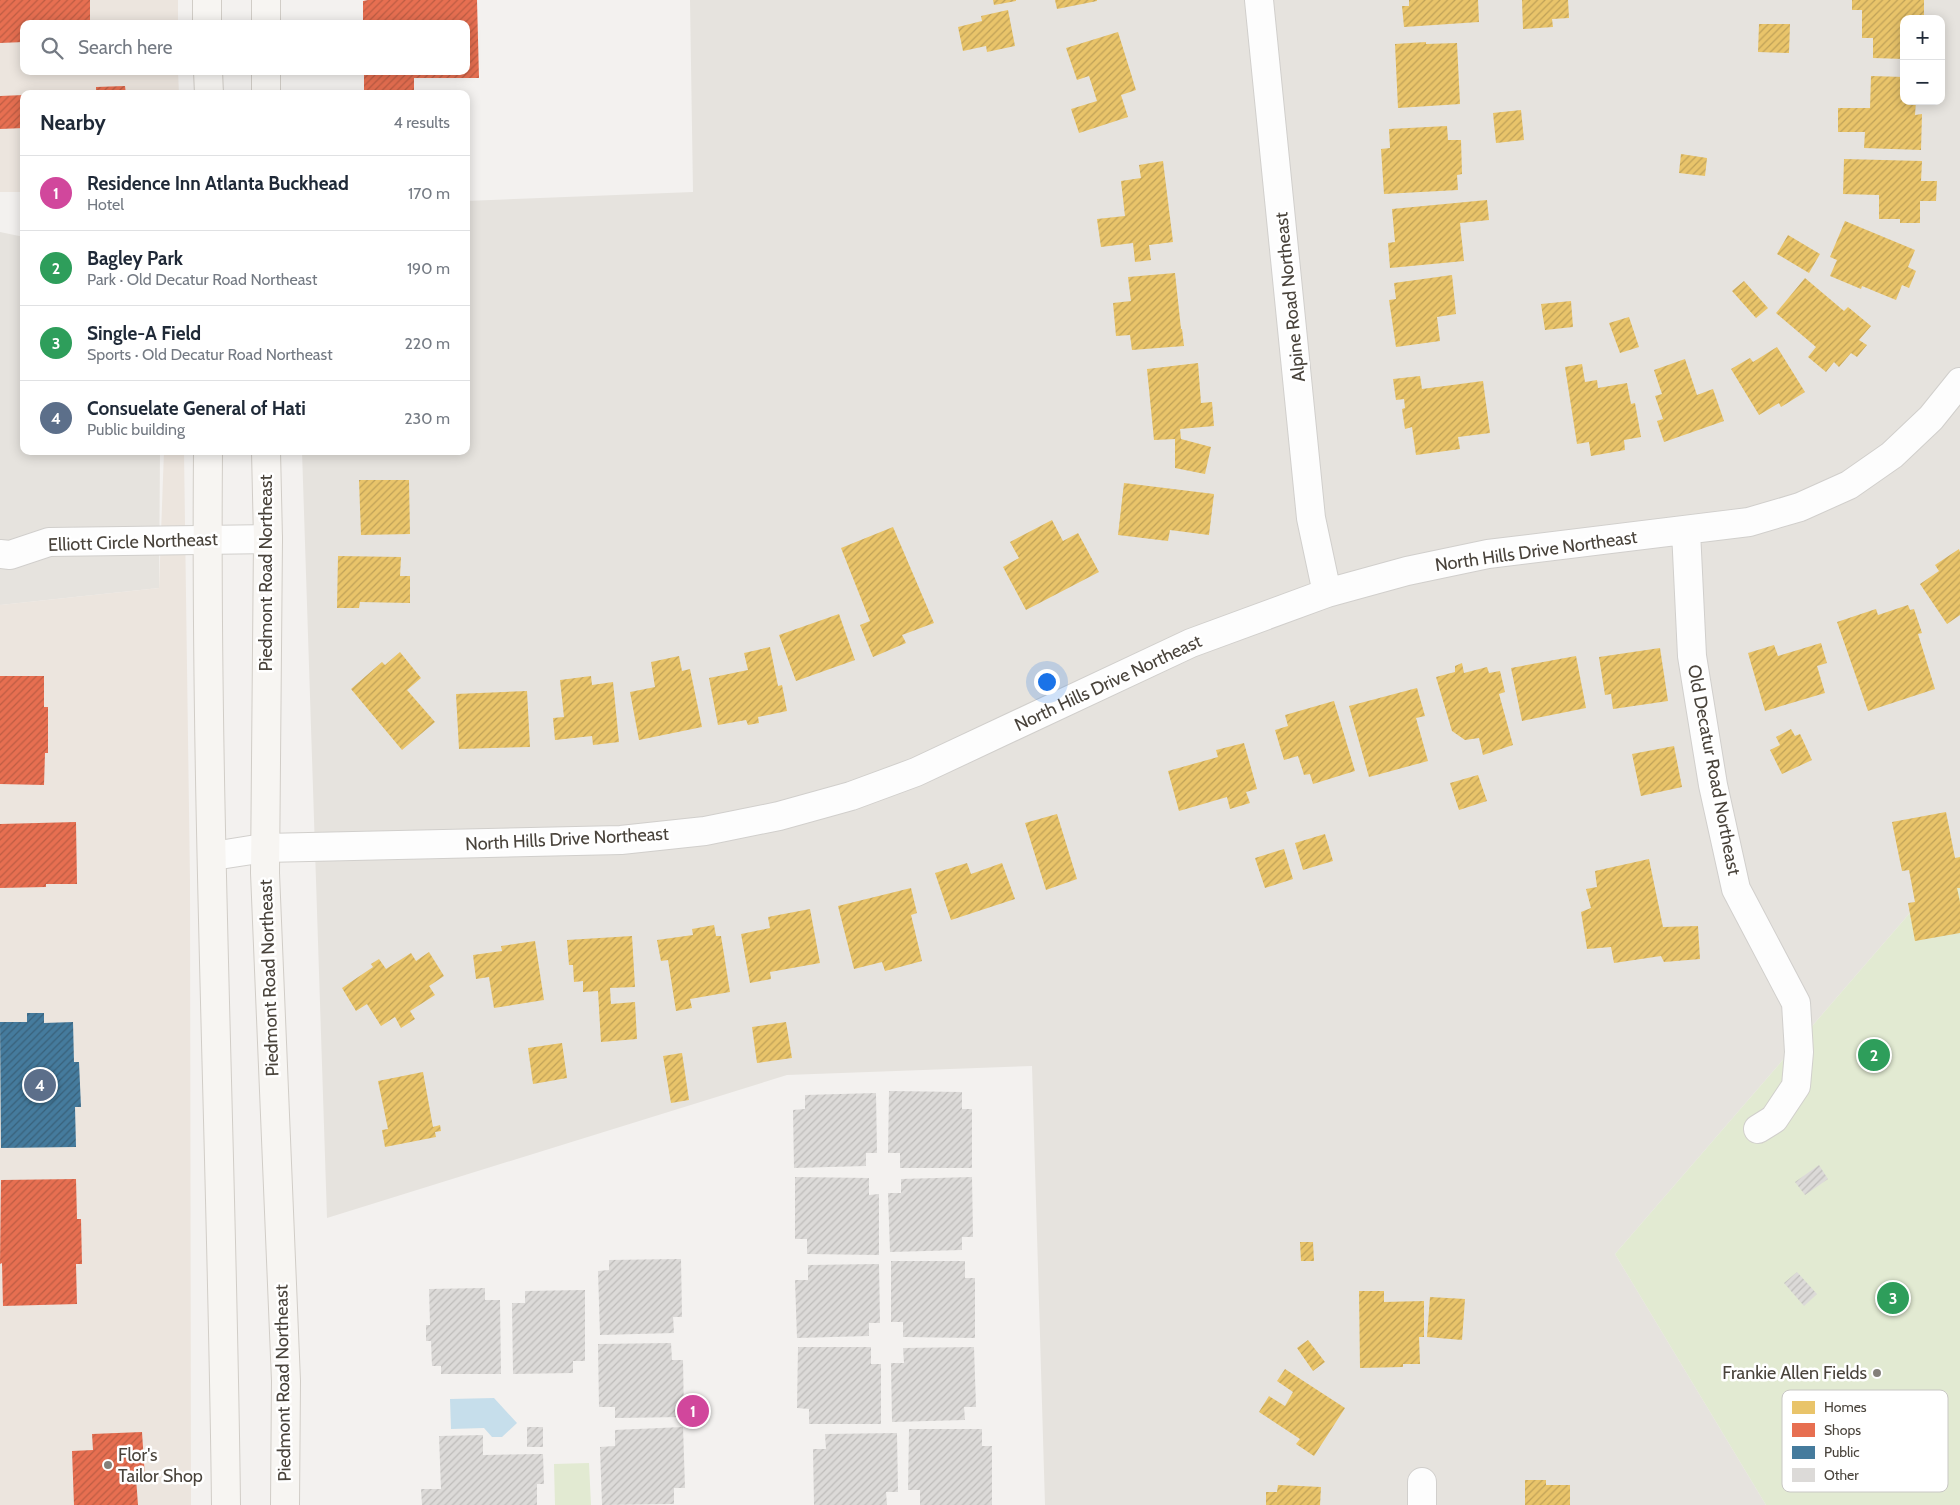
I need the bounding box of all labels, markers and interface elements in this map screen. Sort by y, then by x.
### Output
map controls [1900,15,1945,105]
button: + [1900,15,1945,60]
search box [20,20,470,75]
icon: search [38,34,66,62]
text: Search here [78,36,172,59]
button: − [1900,60,1945,105]
text: Nearby [40,110,106,135]
text: 4 results [393,113,450,132]
text: Residence Inn Atlanta Buckhead [87,172,349,195]
text: 1 [53,184,59,203]
text: 170 m [408,184,450,203]
text: Hotel [87,195,124,214]
street label: Alpine Road Northeast [1270,211,1310,383]
text: Bagley Park [87,247,183,270]
text: 2 [52,259,60,278]
text: 190 m [407,259,450,278]
text: Park · Old Decatur Road Northeast [87,270,317,289]
text: Single-A Field [87,322,201,345]
text: 3 [52,334,60,353]
text: 220 m [404,334,450,353]
text: Sports · Old Decatur Road Northeast [87,345,333,364]
text: Consuelate General of Hati [87,397,306,420]
text: 4 [51,409,61,428]
text: 230 m [404,409,450,428]
text: Public building [87,420,185,439]
street label: Piedmont Road Northeast [255,474,277,672]
street label: North Hills Drive Northeast [1434,526,1638,576]
street label: Elliott Circle Northeast [48,528,218,556]
street label: North Hills Drive Northeast [1011,630,1205,736]
street label: Old Decatur Road Northeast [1683,663,1745,877]
your location [1034,669,1060,695]
street label: North Hills Drive Northeast [465,823,669,855]
street label: Piedmont Road Northeast [255,879,283,1077]
pin: 2 [1858,1036,1890,1074]
pin: 4 [24,1066,56,1104]
pin: 3 [1877,1279,1909,1317]
street label: Piedmont Road Northeast [270,1284,296,1482]
place label: Frankie Allen Fields [1722,1362,1867,1384]
marker: Frankie Allen Fields [1871,1367,1883,1379]
legend [1782,1390,1948,1492]
pin: 1 [677,1392,709,1430]
text: Homes [1824,1398,1867,1416]
text: Shops [1824,1421,1861,1439]
text: Public [1824,1443,1860,1461]
place label: Flor's Tailor Shop [118,1444,203,1487]
marker: Flor's Tailor Shop [102,1459,114,1471]
text: Other [1824,1466,1859,1484]

